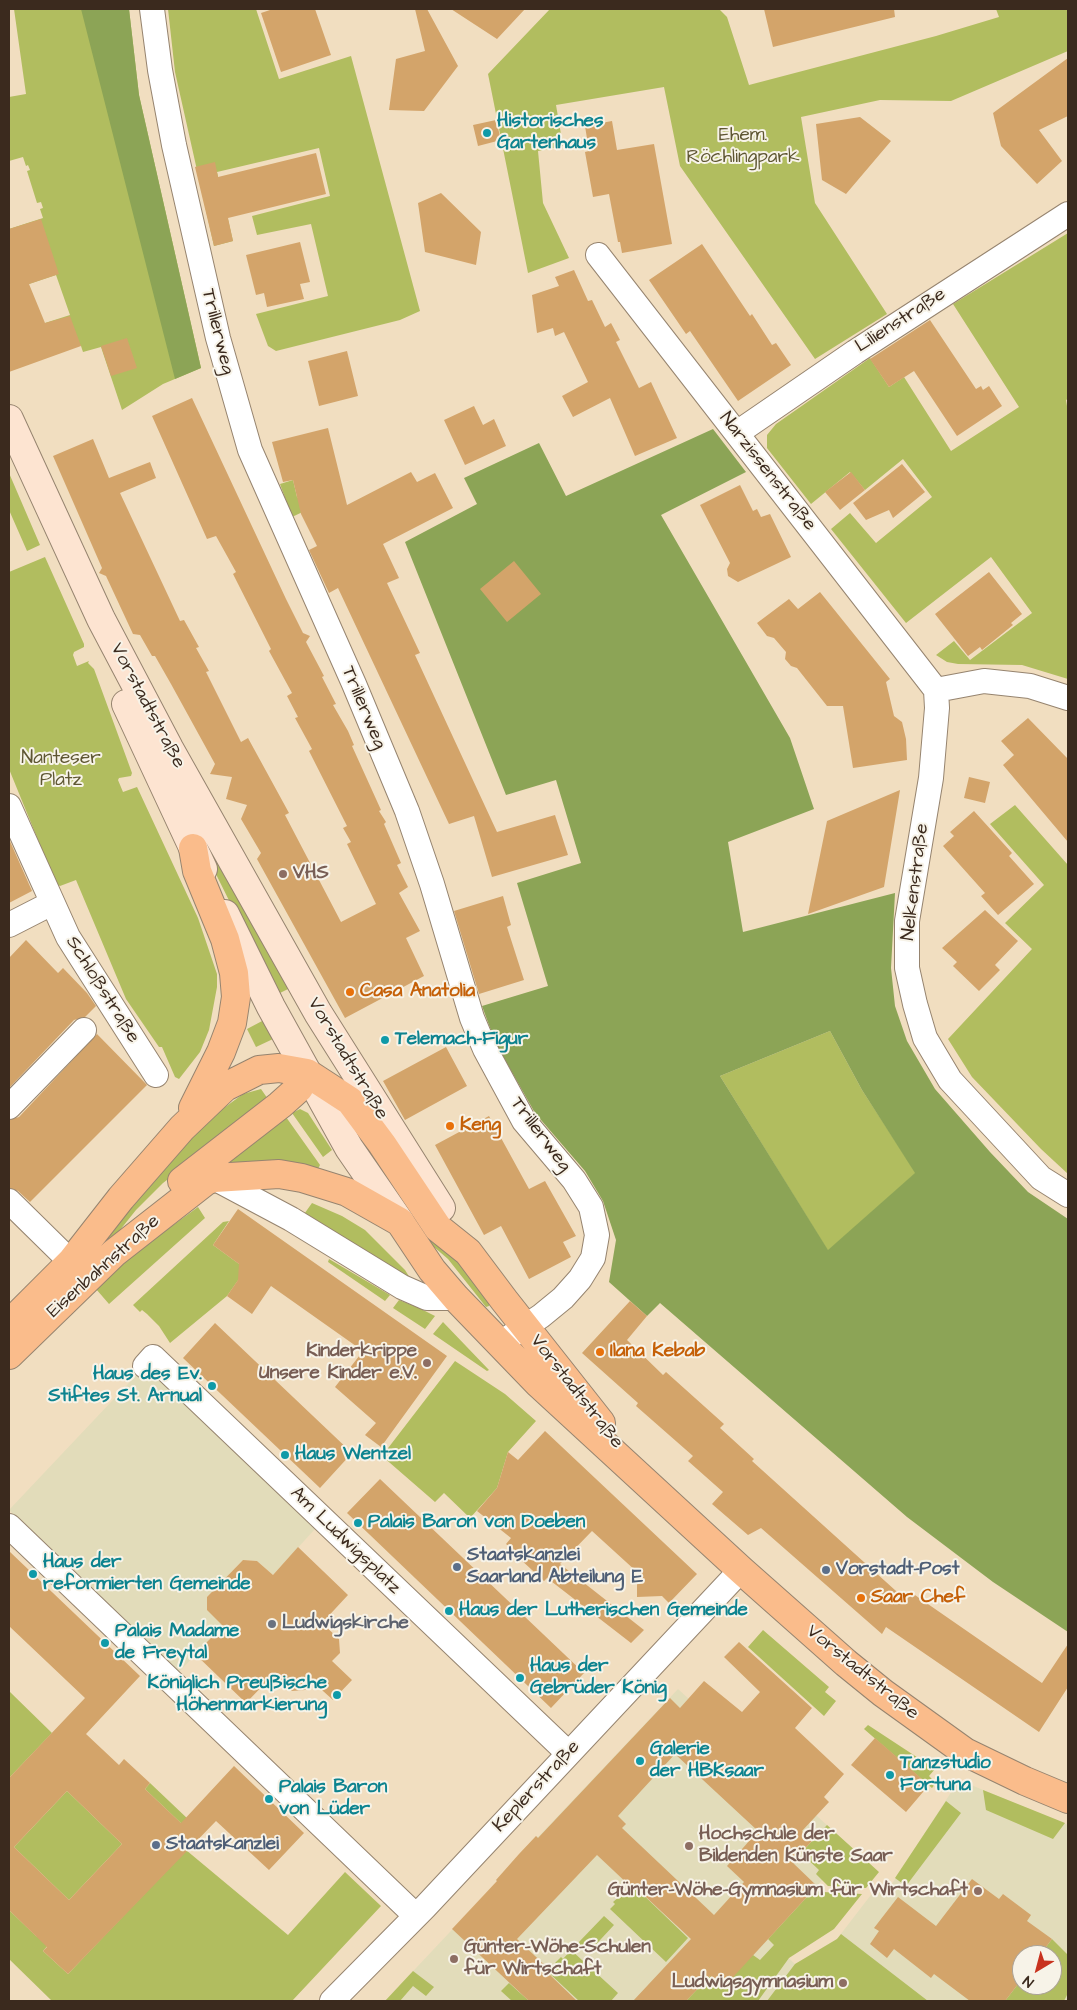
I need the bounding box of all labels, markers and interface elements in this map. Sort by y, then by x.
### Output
place label: Historisches Gartenhaus [497,111,603,155]
park label: Ehem. Röchlingpark [686,125,800,169]
marker: Historisches Gartenhaus [481,127,493,139]
street label: Lilienstraße [852,283,950,359]
street label: Trillerweg [195,287,239,377]
street label: Narzissenstraße [714,408,820,536]
street label: Vorstadtstraße [104,639,190,773]
street label: Trillerweg [335,663,391,753]
park label: Nanteser Platz [21,748,101,792]
street label: Nelkenstraße [898,822,934,942]
place label: VHS [293,863,329,885]
marker: VHS [277,868,289,880]
street label: Schloßstraße [60,932,144,1048]
place label: Casa Anatolia [360,981,475,1003]
marker: Casa Anatolia [344,986,356,998]
street label: Vorstadtstraße [302,994,392,1124]
place label: Telemach-Figur [395,1029,528,1051]
marker: Telemach-Figur [379,1034,391,1046]
street label: Trillerweg [505,1093,575,1177]
place label: Keng [460,1115,501,1137]
marker: Keng [444,1120,456,1132]
street label: Eisenbahnstraße [43,1210,165,1324]
street label: Vorstadtstraße [524,1330,628,1454]
place label: Kinderkrippe Unsere Kinder e.V. [259,1341,417,1385]
place label: Ilana Kebab [610,1341,705,1363]
marker: Ilana Kebab [594,1346,606,1358]
marker: Kinderkrippe Unsere Kinder e.V. [421,1357,433,1369]
place label: Haus des Ev. Stiftes St. Arnual [48,1364,202,1408]
marker: Haus des Ev. Stiftes St. Arnual [206,1380,218,1392]
place label: Haus Wentzel [295,1444,411,1466]
marker: Haus Wentzel [279,1449,291,1461]
street label: Am Ludwigsplatz [285,1482,405,1600]
place label: Palais Baron von Doeben [368,1512,585,1534]
marker: Palais Baron von Doeben [352,1517,364,1529]
place label: Staatskanzlei Saarland Abteilung E [467,1545,643,1589]
place label: Haus der reformierten Gemeinde [43,1552,251,1596]
place label: Vorstadt-Post [836,1559,959,1581]
marker: Staatskanzlei Saarland Abteilung E [451,1561,463,1573]
marker: Vorstadt-Post [820,1564,832,1576]
marker: Haus der reformierten Gemeinde [27,1568,39,1580]
place label: Saar Chef [871,1587,965,1609]
marker: Saar Chef [855,1592,867,1604]
place label: Haus der Lutherischen Gemeinde [459,1600,748,1622]
marker: Haus der Lutherischen Gemeinde [443,1605,455,1617]
place label: Ludwigskirche [282,1613,409,1635]
marker: Ludwigskirche [266,1618,278,1630]
place label: Palais Madame de Freytal [115,1621,239,1665]
street label: Vorstadtstraße [801,1621,923,1725]
marker: Palais Madame de Freytal [99,1637,111,1649]
place label: Haus der Gebrüder König [530,1656,667,1700]
marker: Haus der Gebrüder König [514,1672,526,1684]
place label: Königlich Preußische Höhenmarkierung [148,1673,327,1717]
marker: Königlich Preußische Höhenmarkierung [331,1689,343,1701]
street label: Keplerstraße [489,1736,585,1838]
place label: Galerie der HBKsaar [650,1739,764,1783]
place label: Tanzstudio Fortuna [900,1753,991,1797]
marker: Galerie der HBKsaar [634,1755,646,1767]
marker: Tanzstudio Fortuna [884,1769,896,1781]
place label: Palais Baron von Lüder [279,1777,387,1821]
marker: Palais Baron von Lüder [263,1793,275,1805]
place label: Hochschule der Bildenden Künste Saar [699,1824,893,1868]
place label: Staatskanzlei [166,1834,279,1856]
marker: Staatskanzlei [150,1839,162,1851]
marker: Hochschule der Bildenden Künste Saar [683,1840,695,1852]
place label: Günter-Wöhe-Gymnasium für Wirtschaft [608,1880,968,1902]
marker: Günter-Wöhe-Gymnasium für Wirtschaft [972,1885,984,1897]
place label: Günter-Wöhe-Schulen für Wirtschaft [464,1937,651,1981]
north arrow [1012,1945,1062,1995]
marker: Günter-Wöhe-Schulen für Wirtschaft [448,1953,460,1965]
text: N [1019,1971,1038,1992]
place label: Ludwigsgymnasium [672,1972,833,1994]
marker: Ludwigsgymnasium [837,1977,849,1989]

